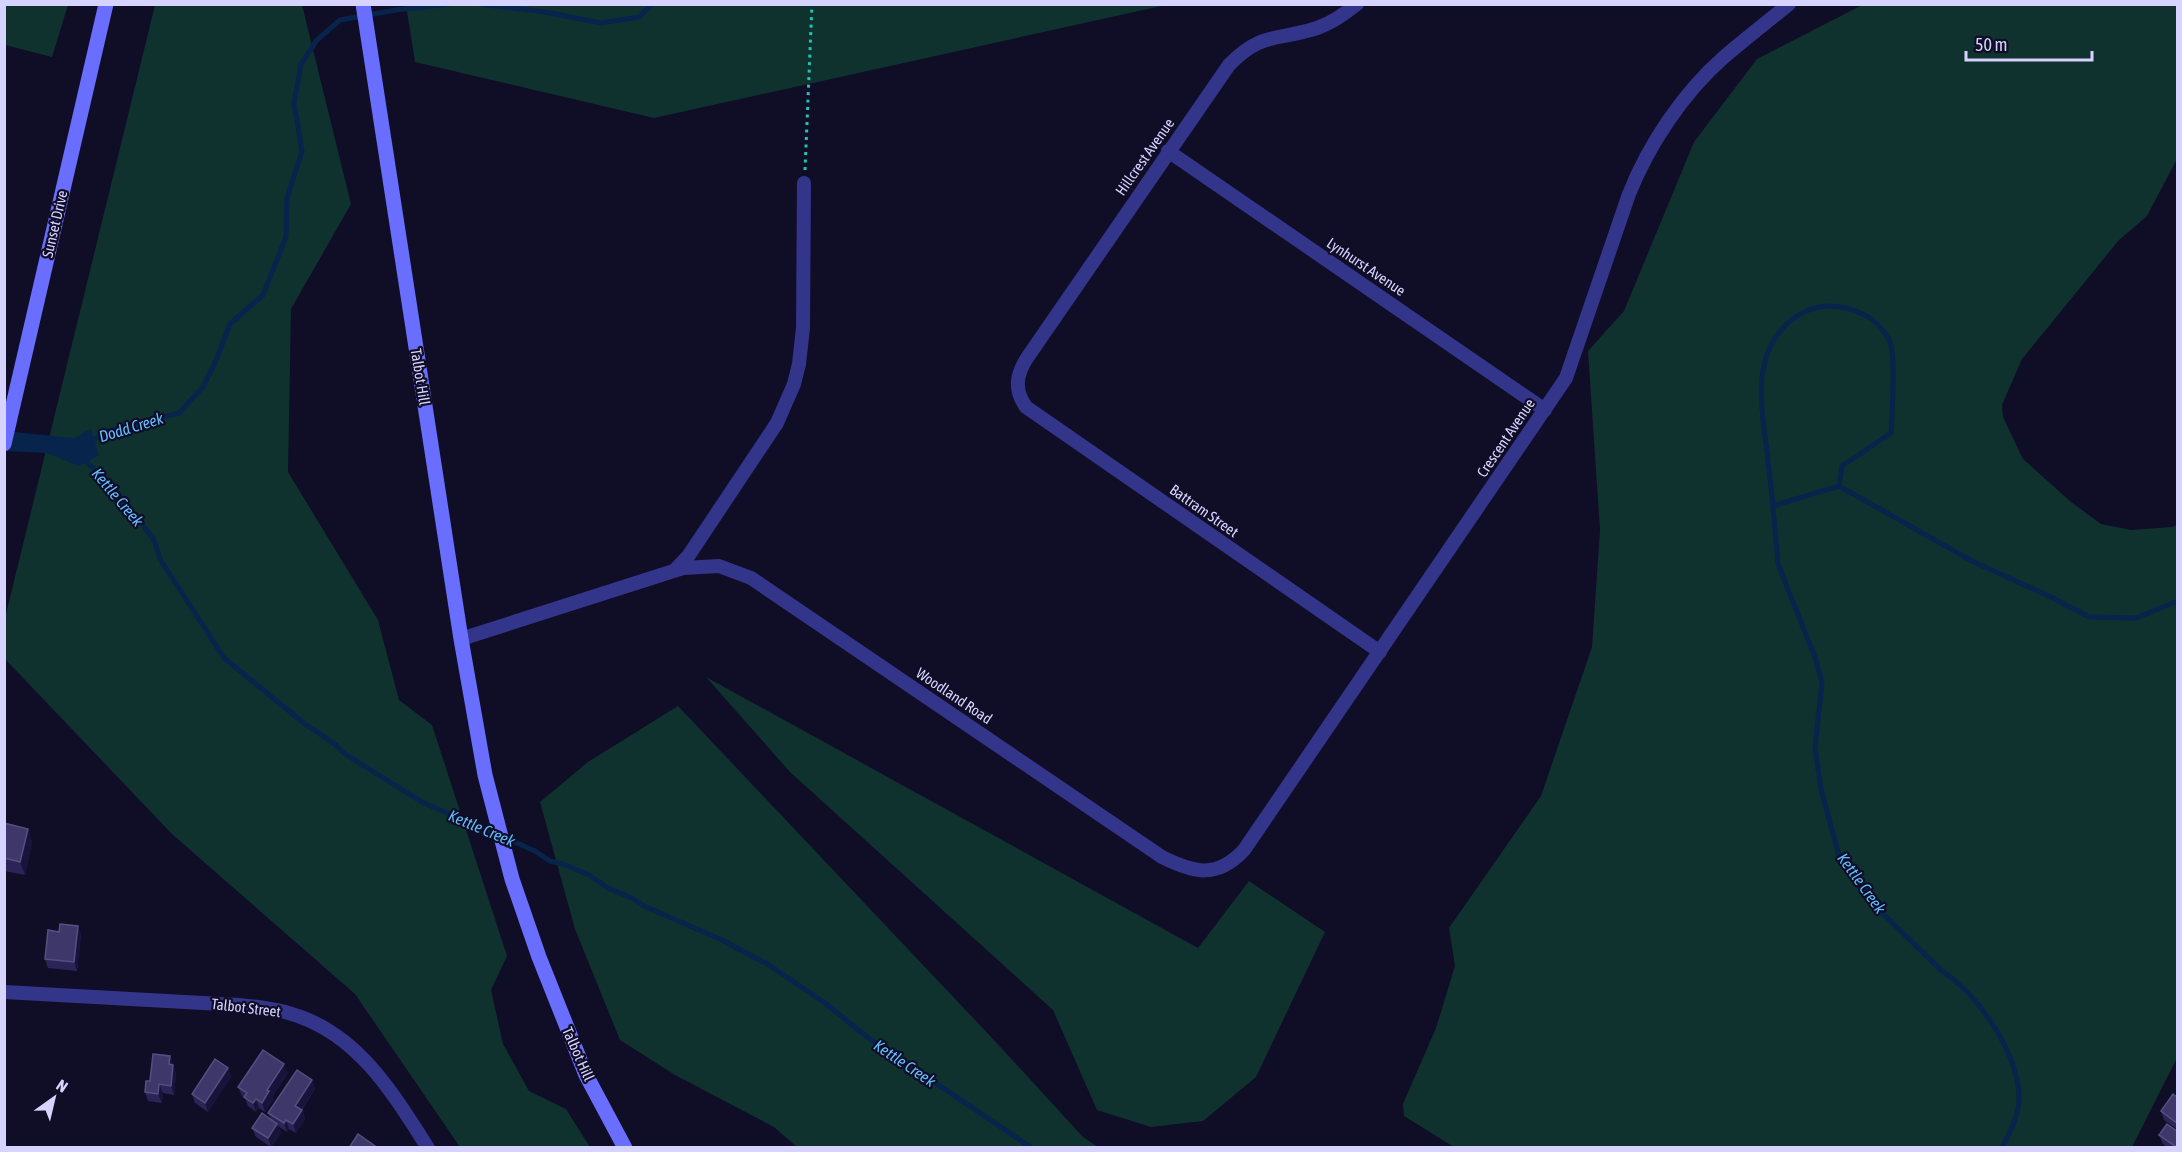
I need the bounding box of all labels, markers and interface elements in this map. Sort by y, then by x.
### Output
scale bar [1966,24,2092,62]
text: 50 m [1975,34,2007,55]
street label: Hillcrest Avenue [1112,115,1177,198]
street label: Sunset Drive [39,188,71,259]
street label: Lynhurst Avenue [1324,234,1409,299]
street label: Talbot Hill [408,347,433,406]
street label: Crescent Avenue [1473,395,1538,480]
water label: Dodd Creek [97,408,166,445]
water label: Kettle Creek [89,464,148,530]
street label: Battram Street [1167,481,1242,540]
street label: Woodland Road [913,664,995,727]
water label: Kettle Creek [446,806,519,850]
water label: Kettle Creek [1834,849,1890,917]
street label: Talbot Street [210,995,282,1020]
street label: Talbot Hill [559,1024,598,1083]
water label: Kettle Creek [871,1036,940,1091]
north arrow [24,1068,84,1128]
text: N [53,1075,71,1096]

